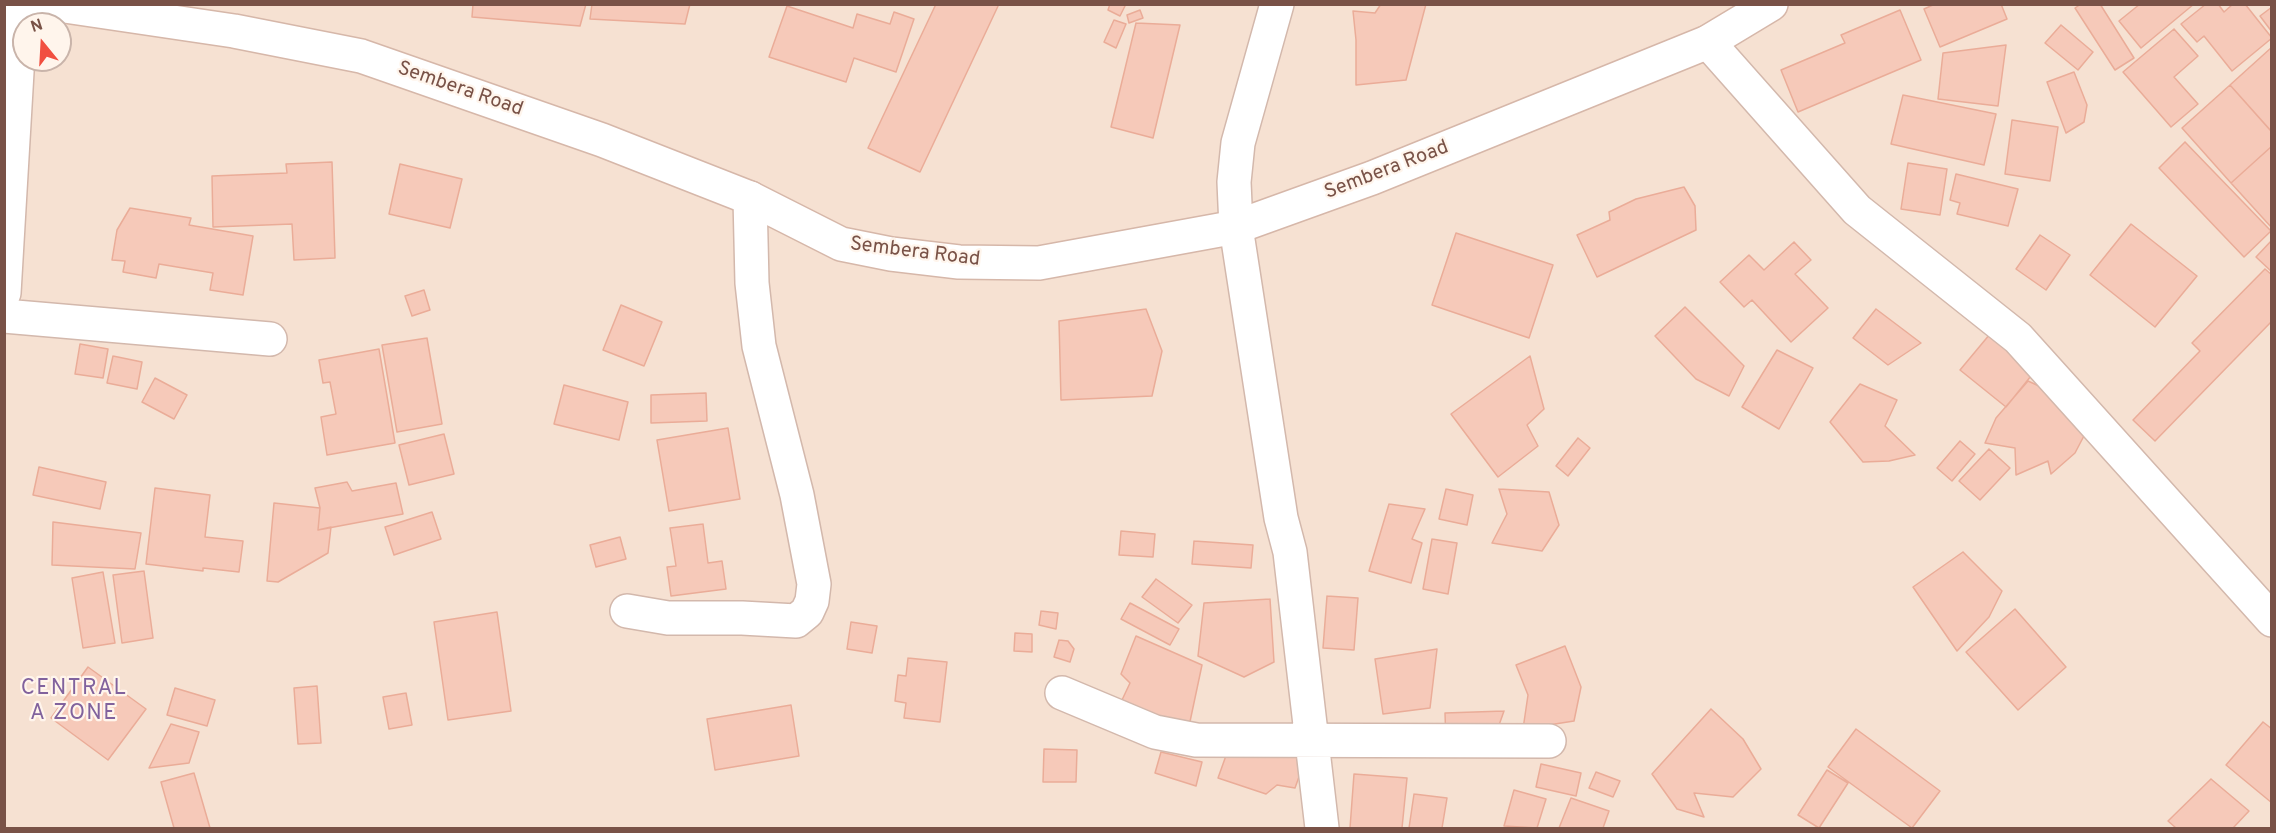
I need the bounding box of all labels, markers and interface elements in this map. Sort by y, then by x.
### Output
north arrow [12,12,72,72]
text: N [28,15,46,38]
street label: Sembera Road [394,57,526,123]
street label: Sembera Road [1322,136,1452,206]
street label: Sembera Road [849,233,981,273]
district label: CENTRAL A ZONE [21,677,127,728]

